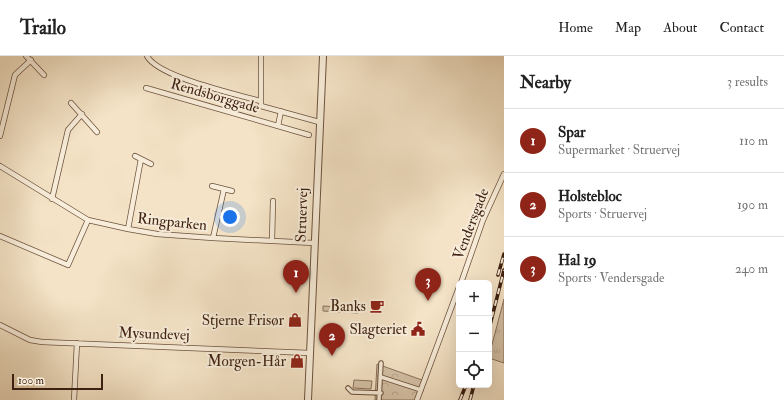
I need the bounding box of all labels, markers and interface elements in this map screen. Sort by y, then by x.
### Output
text: Trailo [20,16,66,40]
text: Home [558,19,593,36]
text: Map [615,19,641,36]
text: About [663,19,697,36]
text: Contact [719,19,764,36]
text: Nearby [520,72,571,93]
street label: Rendsborggade [168,74,262,118]
text: 3 results [727,74,768,90]
text: Spar [558,123,586,142]
text: 1 [531,133,535,149]
text: 110 m [739,133,768,149]
text: Supermarket · Struervej [558,142,680,158]
street label: Vendersgade [449,186,493,262]
street label: Struervej [292,187,312,243]
text: Holstebloc [558,187,622,206]
text: 2 [530,197,536,213]
text: 190 m [737,197,768,213]
text: Sports · Struervej [558,206,647,222]
your location [220,207,240,227]
street label: Ringparken [136,209,208,236]
text: Hal 19 [558,251,596,270]
pin: 1 [283,260,309,293]
text: 3 [531,261,536,277]
text: 240 m [735,261,768,277]
pin: 3 [415,268,441,301]
text: Sports · Vendersgade [558,270,665,286]
map controls [456,280,492,388]
button: + [456,280,492,316]
place label: Banks [330,297,366,316]
cafe icon: Banks [369,298,385,314]
place label: Stjerne Frisør [202,311,284,330]
shop icon: Stjerne Frisør [287,312,303,328]
button: − [456,316,492,352]
place label: Slagteriet [349,320,407,339]
public building icon: Slagteriet [410,321,426,337]
street label: Mysundevej [118,323,190,345]
pin: 2 [319,323,345,356]
place label: Morgen-Hår [207,352,286,371]
button: locate [456,352,492,388]
shop icon: Morgen-Hår [289,353,305,369]
scale bar [12,372,103,391]
text: 100 m [18,374,44,387]

